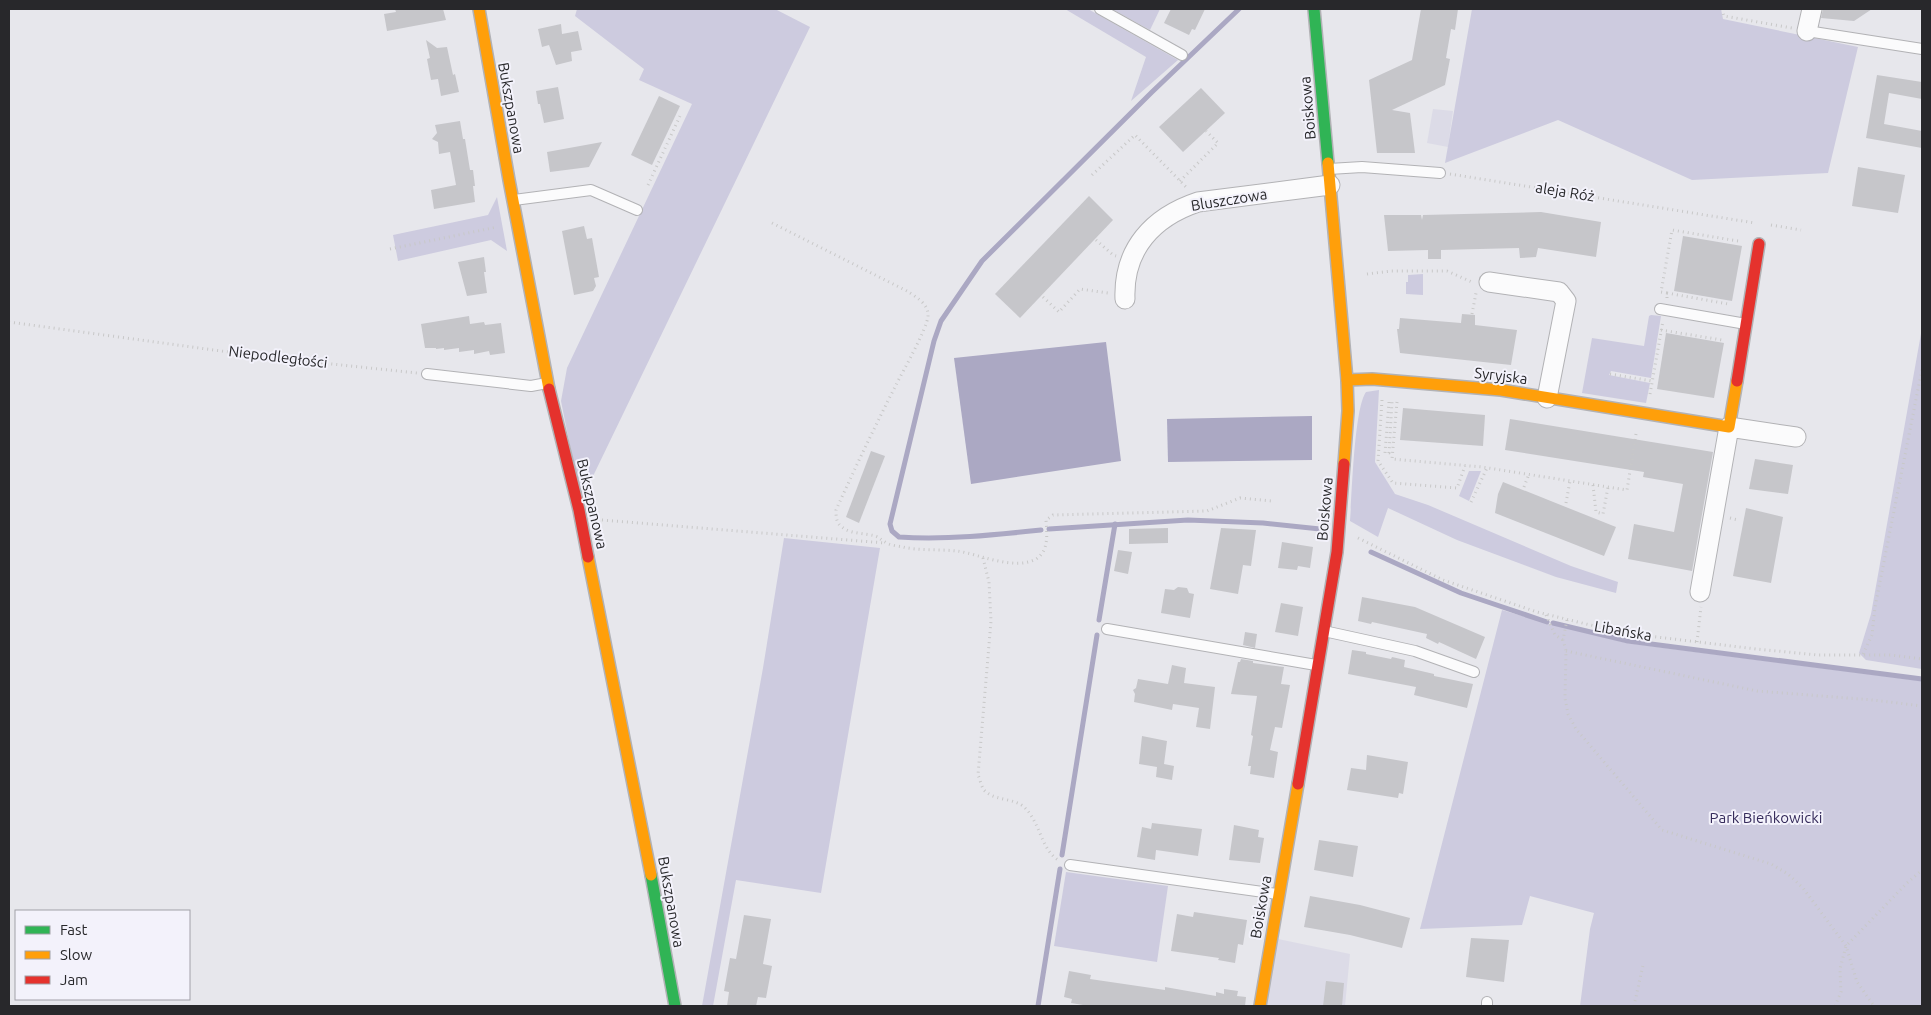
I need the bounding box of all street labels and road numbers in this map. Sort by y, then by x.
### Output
street label: Bukszpanowa [495,61,528,155]
street label: Boiskowa [1296,76,1319,141]
street label: aleja Róż [1534,178,1596,205]
street label: Bluszczowa [1190,185,1268,214]
street label: Niepodległości [228,342,329,371]
street label: Syryjska [1473,364,1529,387]
street label: Bukszpanowa [574,457,611,551]
street label: Boiskowa [1313,476,1336,541]
street label: Libańska [1593,617,1653,644]
street label: Bukszpanowa [655,855,688,949]
street label: Boiskowa [1247,874,1274,940]

